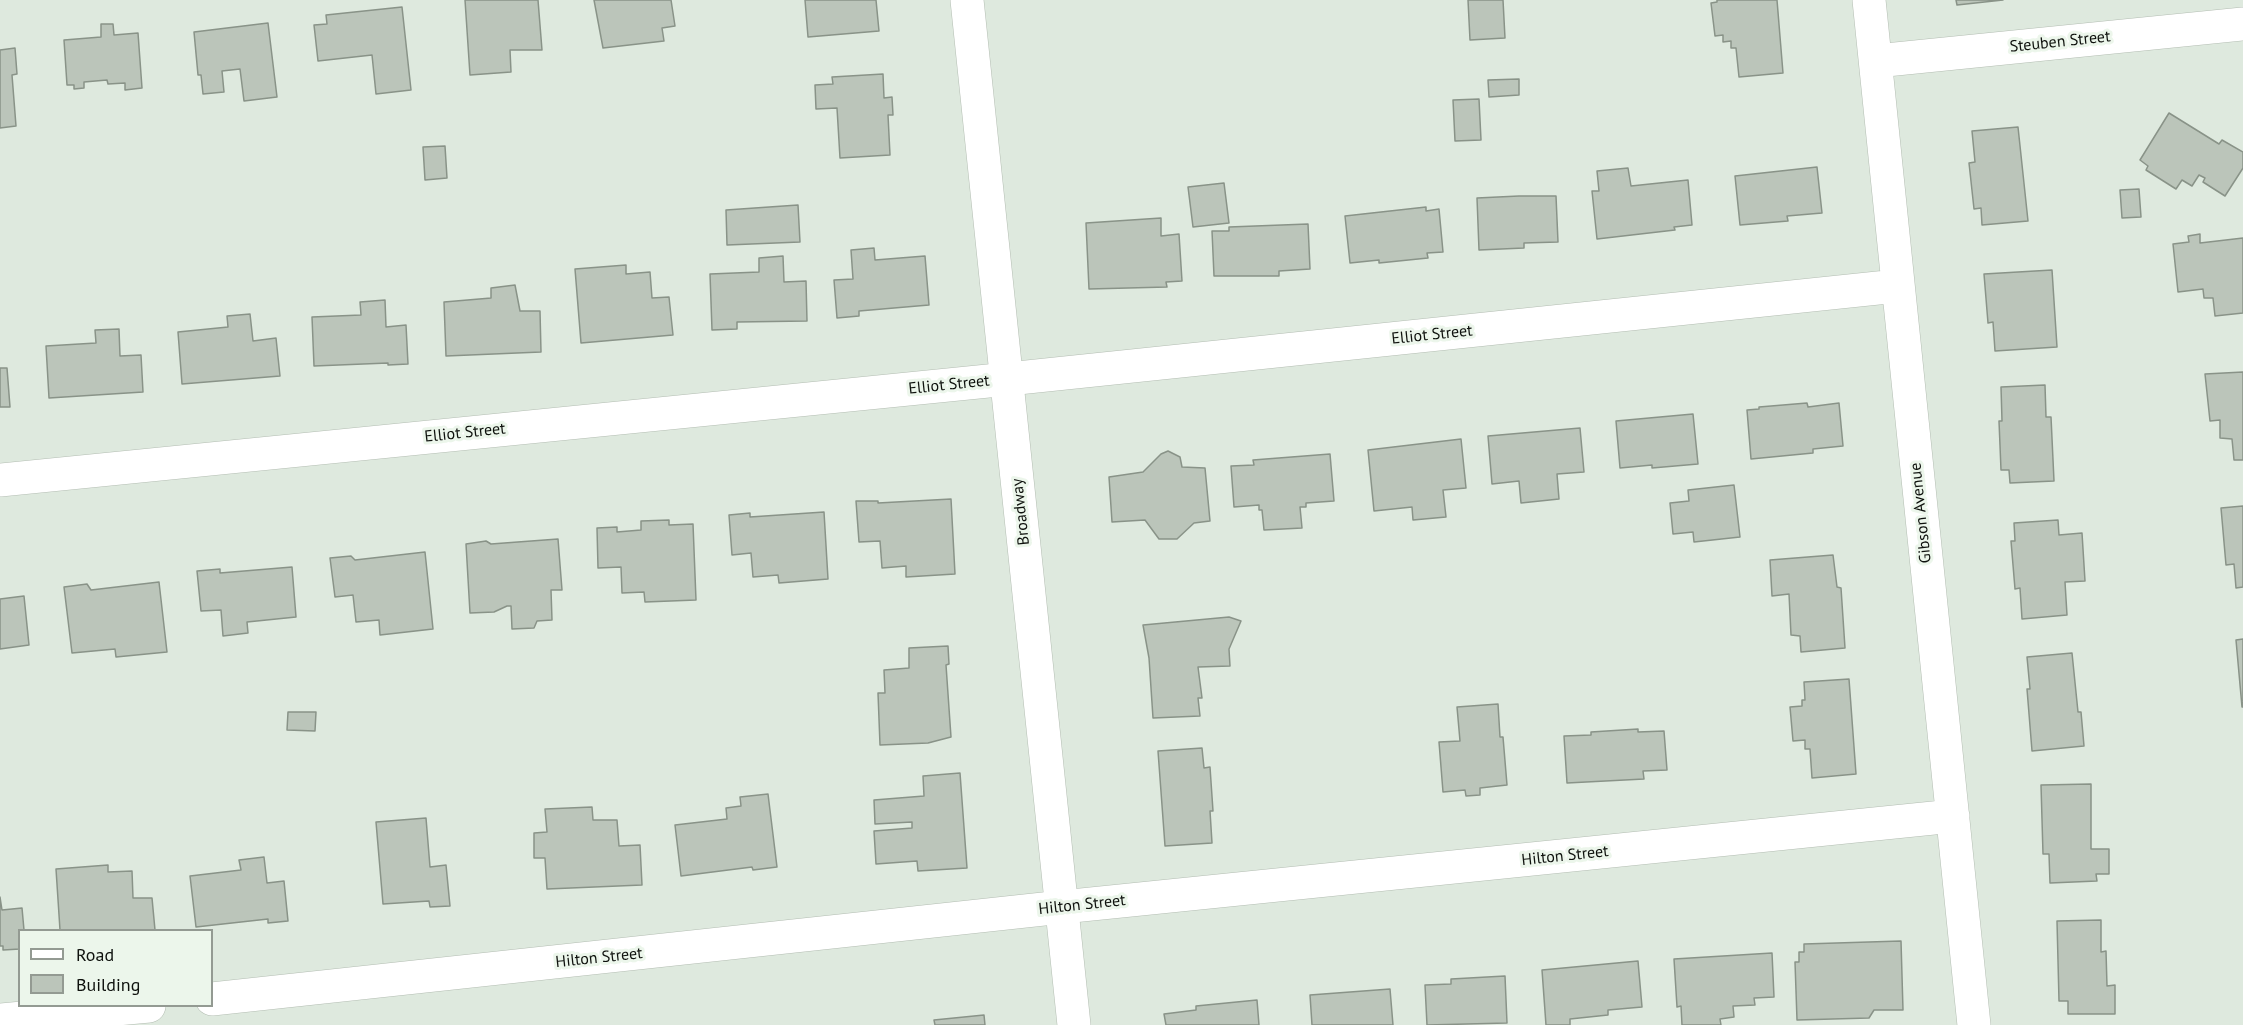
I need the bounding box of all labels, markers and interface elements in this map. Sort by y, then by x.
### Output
street label: Steuben Street [2009,27,2111,57]
street label: Elliot Street [1391,321,1473,349]
street label: Elliot Street [908,371,990,399]
street label: Elliot Street [424,419,506,447]
street label: Gibson Avenue [1906,462,1936,564]
street label: Broadway [1008,478,1034,546]
street label: Hilton Street [1521,842,1609,870]
street label: Hilton Street [1038,891,1126,919]
legend [18,929,213,1007]
text: Road [76,943,114,966]
street label: Hilton Street [555,944,643,972]
text: Building [76,973,140,996]

